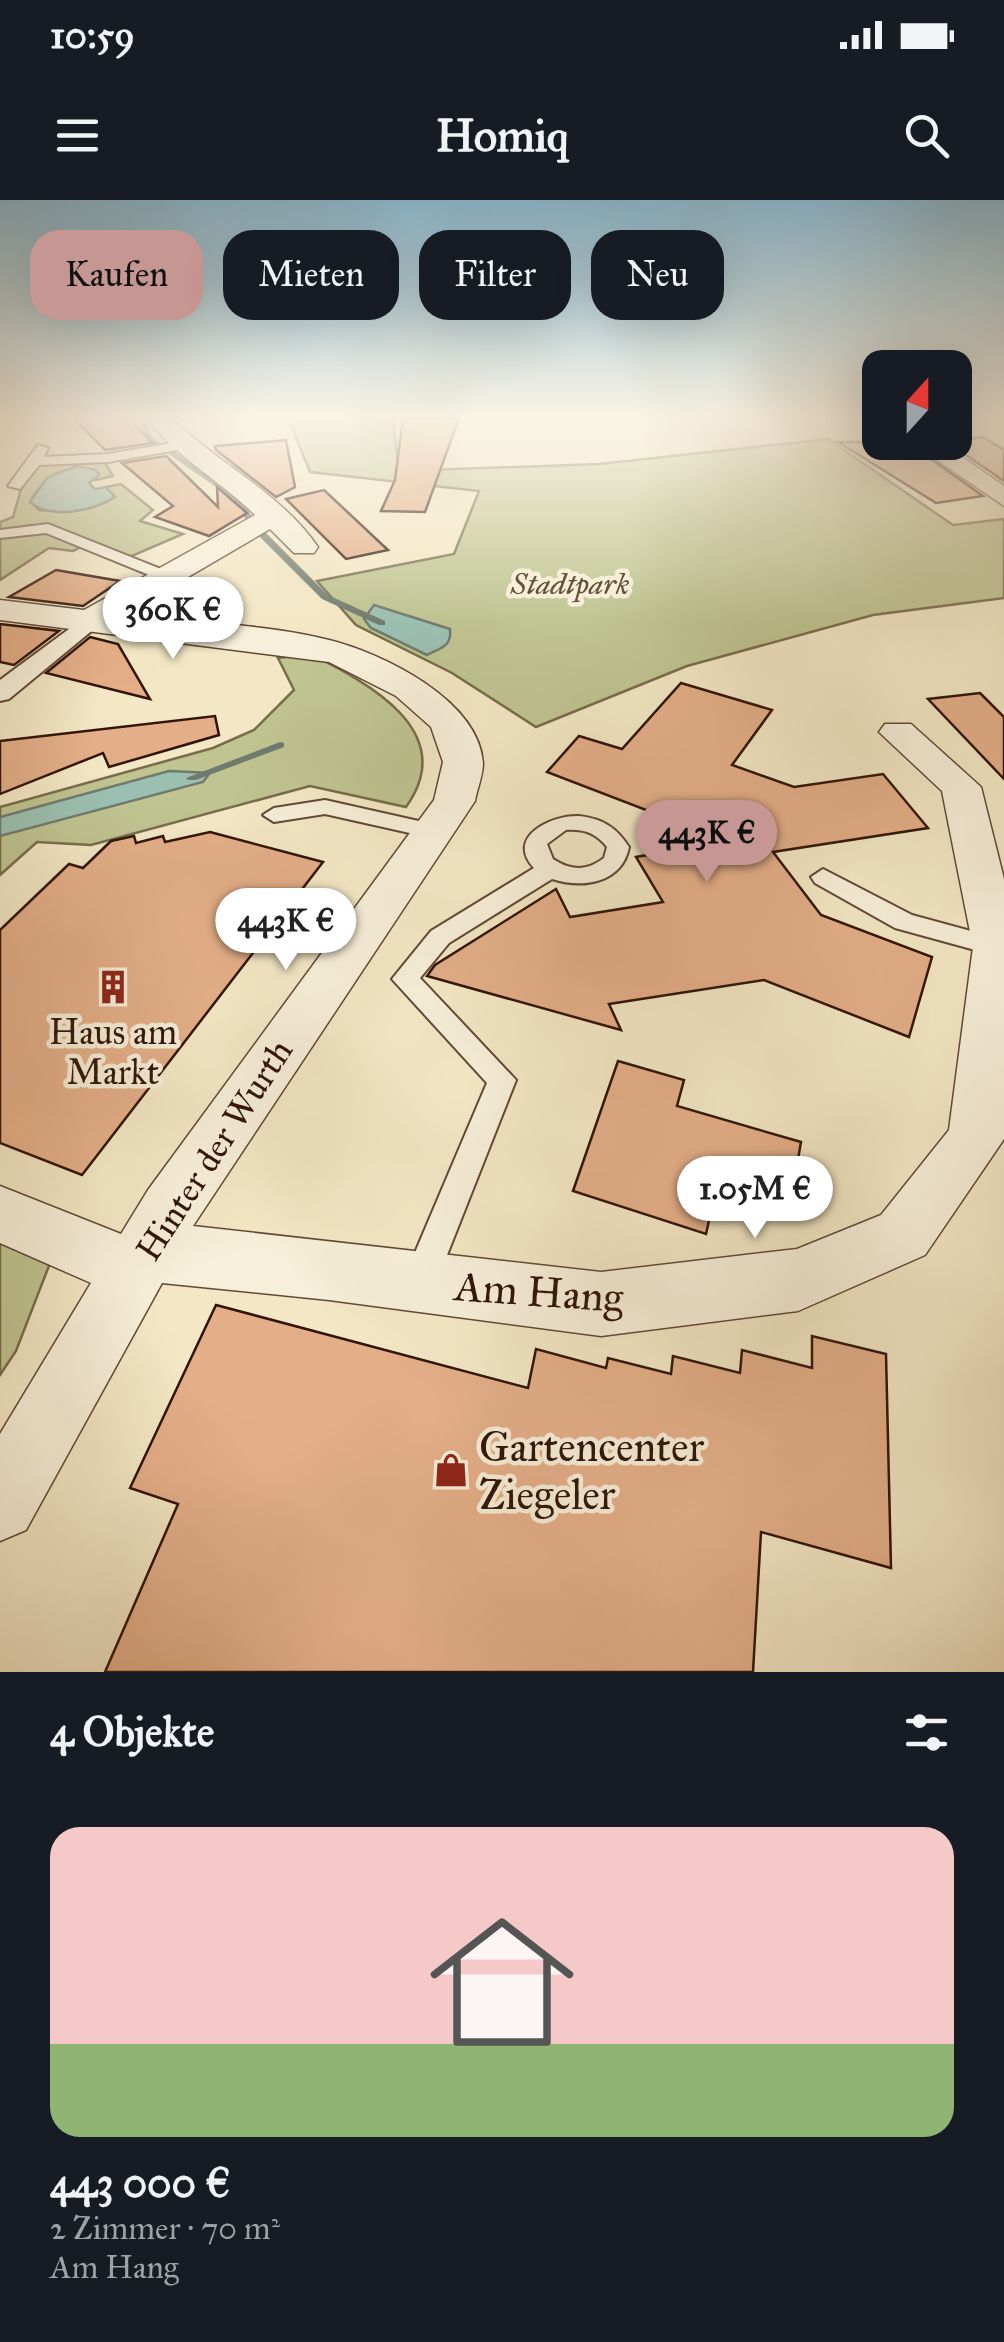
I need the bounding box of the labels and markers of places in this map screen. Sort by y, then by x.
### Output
pin: 360K € [92,577,254,662]
pin: 443K € [626,800,788,885]
pin: 443K € [205,888,367,973]
building icon: Haus am Markt [94,968,132,1006]
place label: Haus am Markt [49,1011,177,1094]
pin: 1.05M € [663,1156,847,1241]
place label: Gartencenter Ziegeler [479,1421,704,1521]
shop icon: Gartencenter Ziegeler [432,1451,470,1489]

